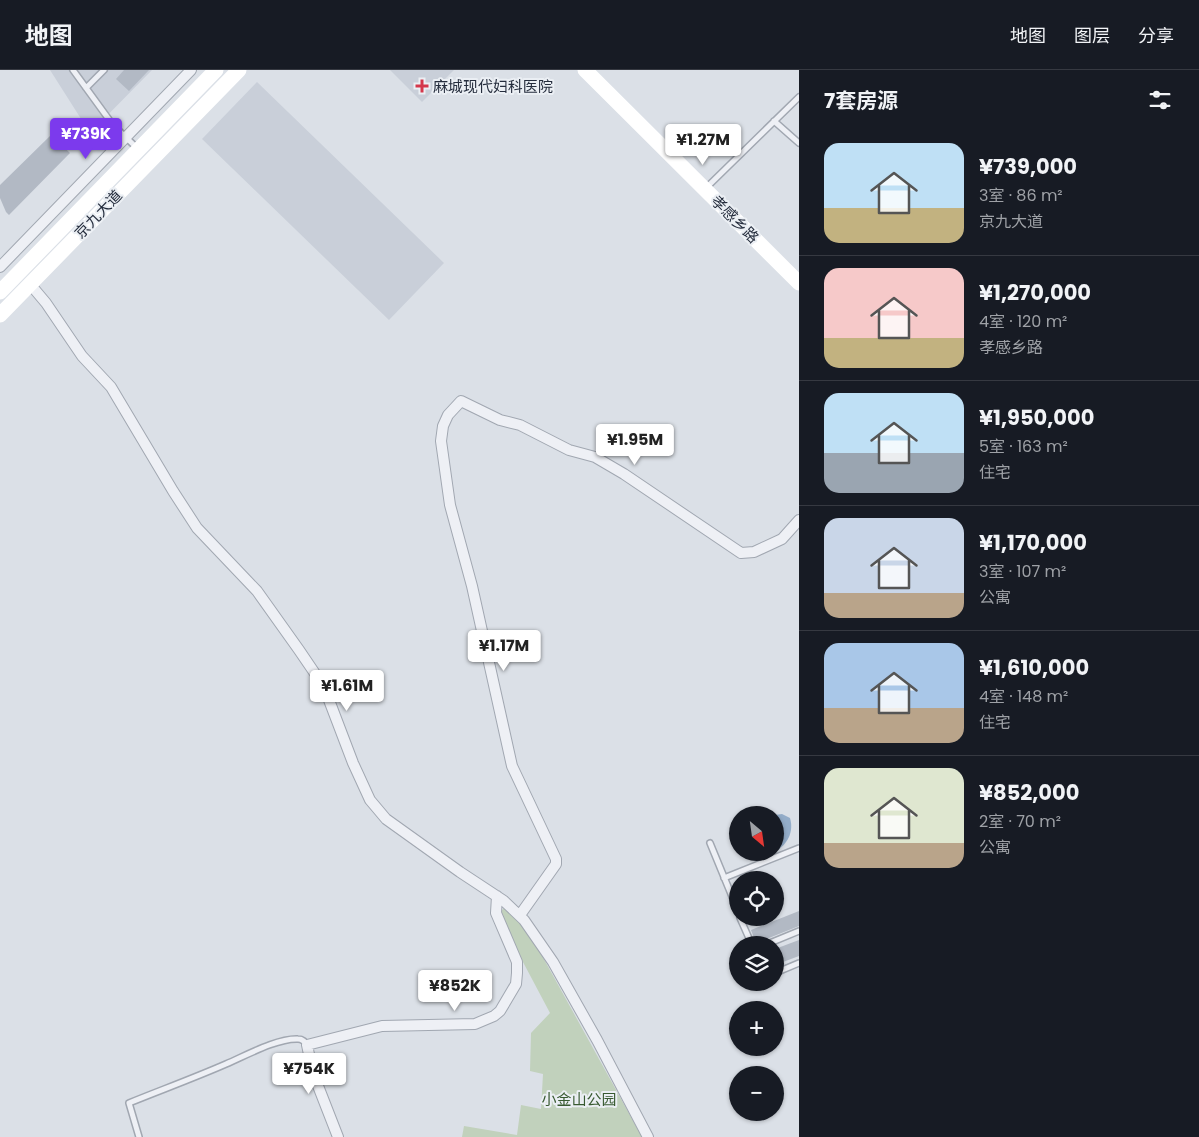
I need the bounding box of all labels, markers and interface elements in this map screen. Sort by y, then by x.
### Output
text: 地图 [25,19,73,52]
text: 地图 [1010,23,1046,48]
text: 图层 [1074,23,1110,48]
text: 分享 [1138,23,1174,48]
place label: 麻城现代妇科医院 [433,76,553,97]
marker: 麻城现代妇科医院 [415,79,429,93]
text: 7套房源 [824,86,898,115]
icon: filters [1146,86,1174,114]
pin: ¥739K [51,118,121,160]
text: ¥739K [61,122,111,145]
pin: ¥1.27M [662,124,744,166]
text: ¥1.27M [676,128,730,151]
text: ¥739,000 [979,152,1077,181]
icon: home [864,163,924,223]
text: 3室 · 86 m² [979,184,1063,207]
street label: 京九大道 [70,185,126,243]
street label: 孝感乡路 [706,190,764,248]
text: 京九大道 [979,210,1043,233]
text: ¥1,270,000 [979,278,1091,307]
icon: home [864,288,924,348]
text: 4室 · 120 m² [979,310,1067,333]
text: 孝感乡路 [979,336,1043,359]
text: ¥1,950,000 [979,403,1094,432]
icon: home [864,413,924,473]
pin: ¥1.95M [594,424,676,466]
text: ¥1.95M [607,428,663,451]
text: 5室 · 163 m² [979,435,1068,458]
text: 住宅 [979,461,1011,484]
text: ¥1,170,000 [979,528,1087,557]
icon: home [864,538,924,598]
text: 3室 · 107 m² [979,560,1066,583]
text: 公寓 [979,586,1011,609]
pin: ¥1.17M [463,630,545,672]
text: ¥1.17M [479,634,529,657]
text: ¥1,610,000 [979,653,1089,682]
icon: home [864,663,924,723]
pin: ¥1.61M [306,670,388,712]
text: ¥1.61M [321,674,373,697]
text: 4室 · 148 m² [979,685,1068,708]
text: 住宅 [979,711,1011,734]
text: ¥852,000 [979,778,1079,807]
icon: home [864,788,924,848]
north arrow [729,806,784,861]
map controls [729,806,784,1121]
text: 2室 · 70 m² [979,810,1061,833]
text: 公寓 [979,836,1011,859]
button: locate [729,871,784,926]
button: layers [729,936,784,991]
pin: ¥852K [420,970,490,1012]
text: ¥852K [429,974,481,997]
button: + [729,1001,784,1056]
pin: ¥754K [274,1052,344,1095]
text: ¥754K [283,1057,335,1080]
button: − [729,1066,784,1121]
park label: 小金山公园 [541,1089,617,1110]

